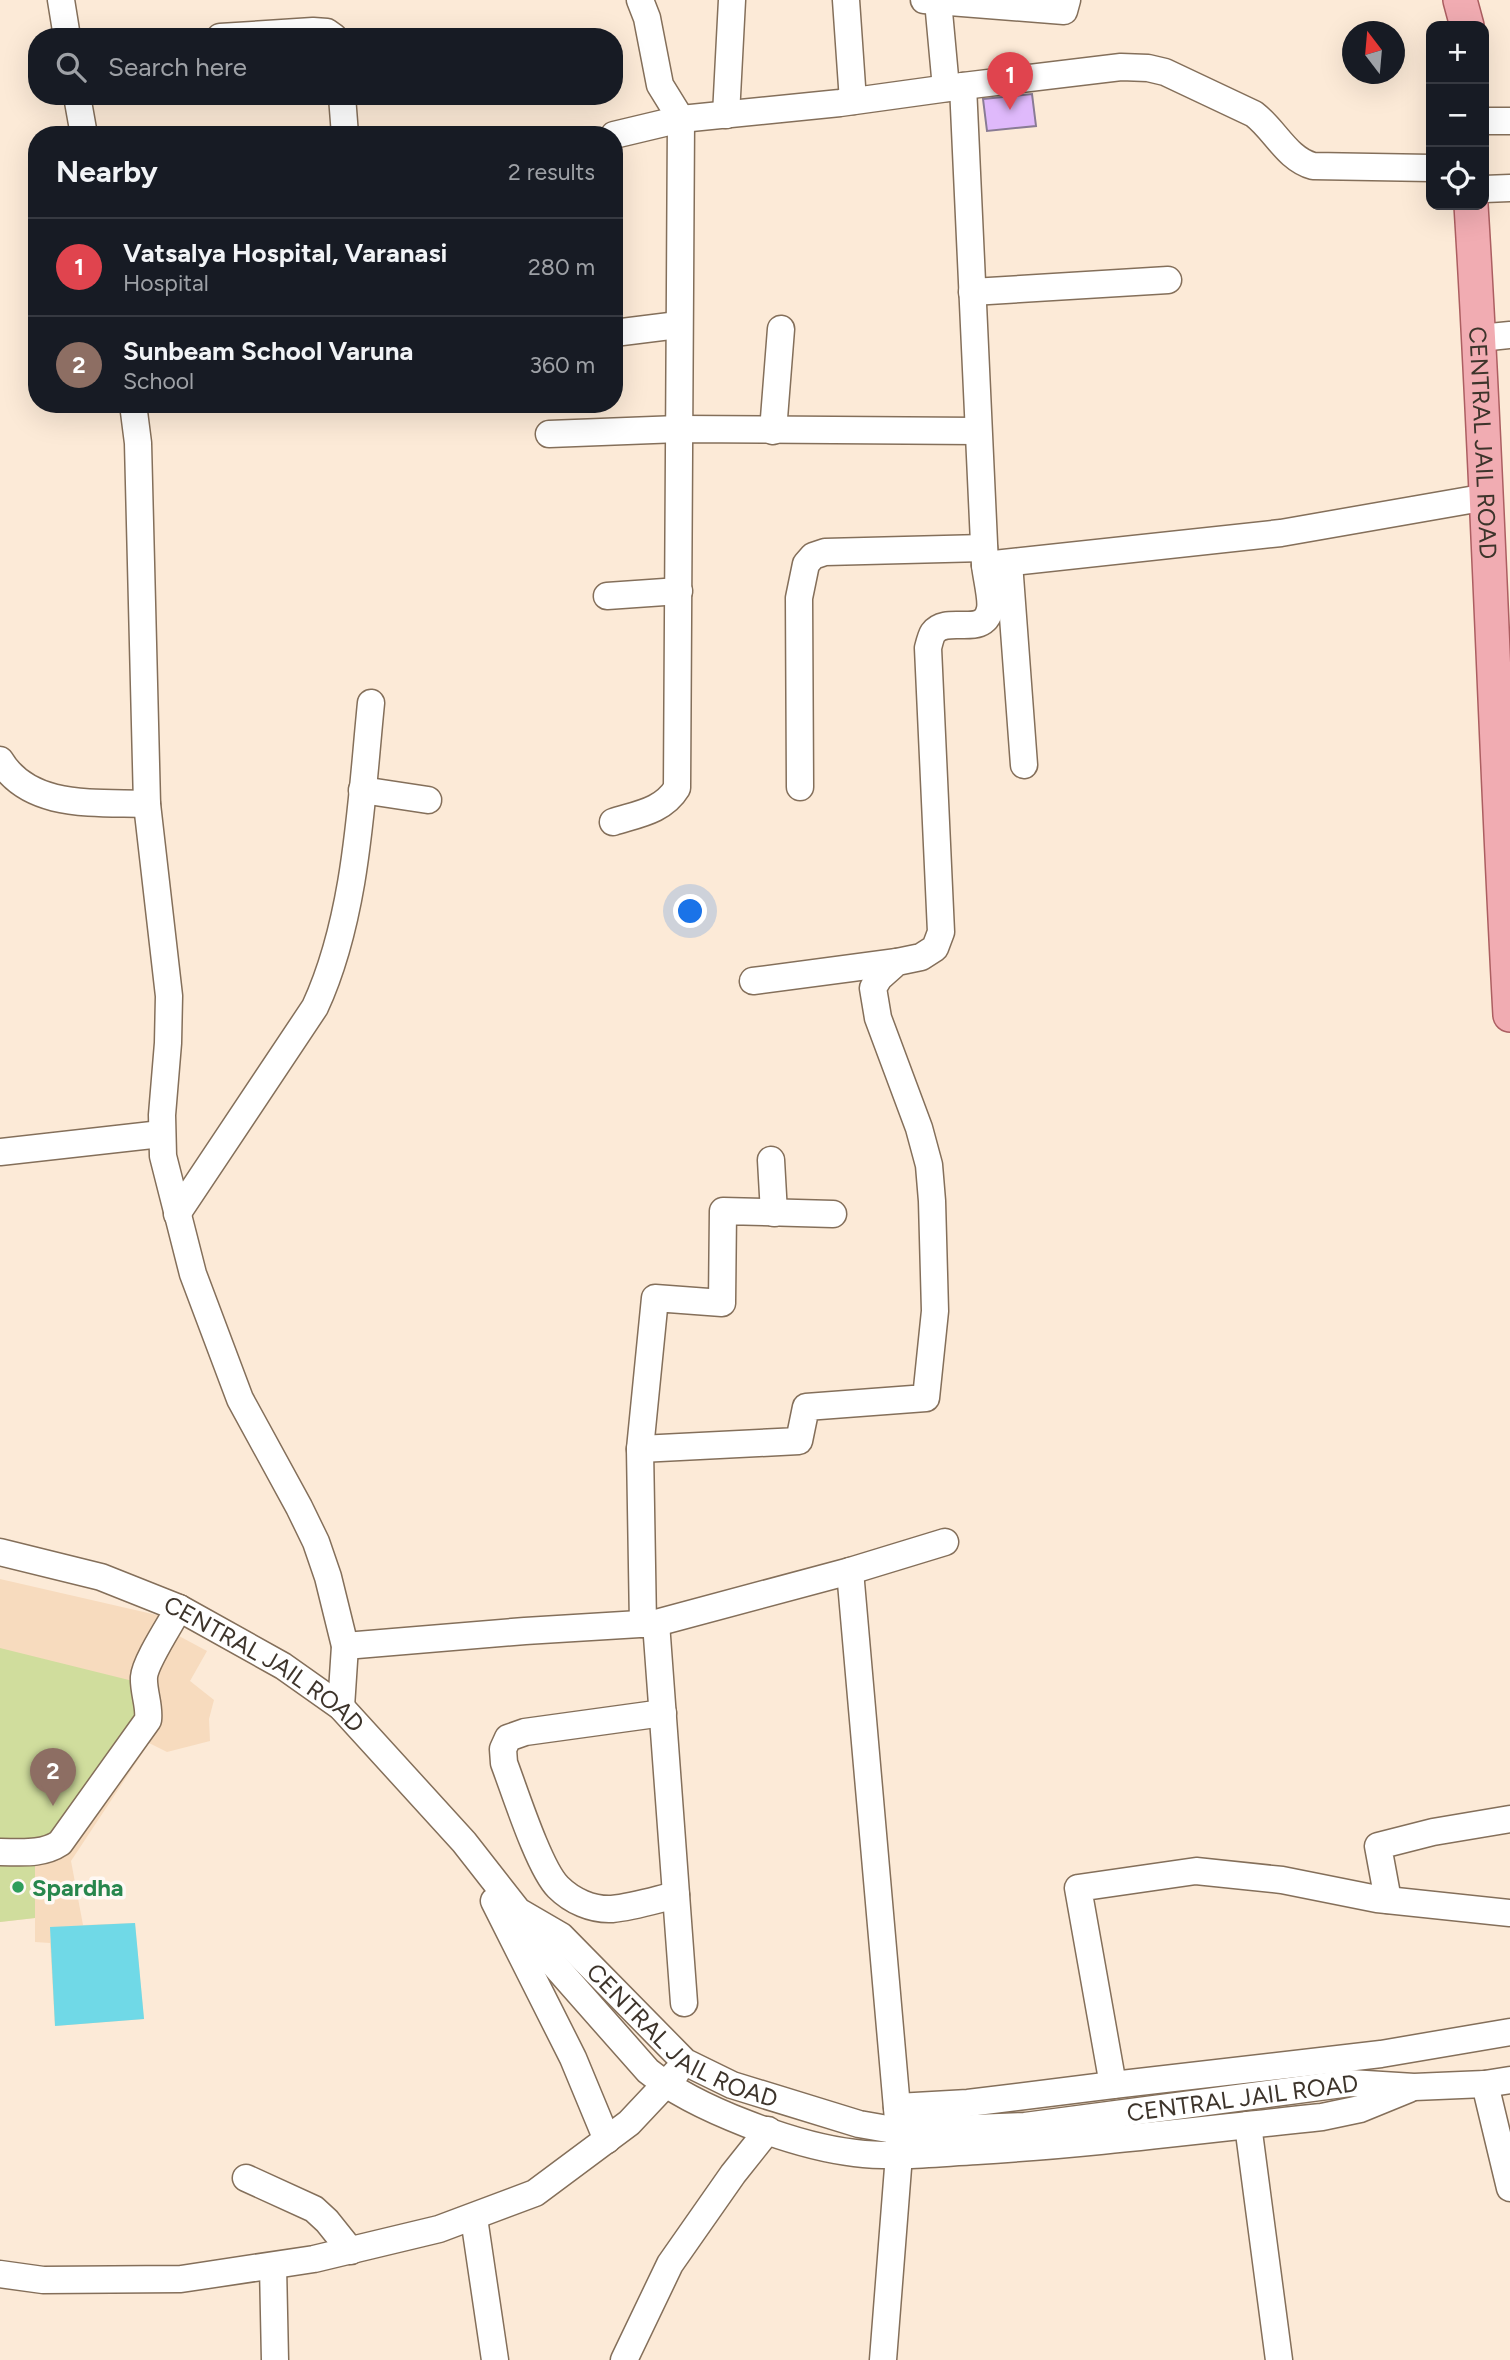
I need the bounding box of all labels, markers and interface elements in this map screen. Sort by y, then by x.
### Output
north arrow [1342,21,1405,84]
map controls [1426,21,1489,210]
button: + [1426,21,1489,84]
search box [28,28,623,105]
icon: search [52,48,90,86]
text: Search here [108,51,247,83]
pin: 1 [987,52,1033,110]
button: − [1426,84,1489,147]
button: locate [1426,147,1489,210]
text: Nearby [56,153,158,190]
text: 2 results [508,158,595,186]
text: Vatsalya Hospital, Varanasi [123,237,447,269]
text: 1 [74,253,84,281]
text: 280 m [528,253,595,281]
text: Hospital [123,269,209,297]
street label: CENTRAL JAIL ROAD [1464,325,1504,560]
text: Sunbeam School Varuna [123,335,413,367]
text: 2 [72,351,86,379]
text: 360 m [529,351,595,379]
text: School [123,367,194,395]
your location [673,894,707,928]
street label: CENTRAL JAIL ROAD [160,1589,371,1738]
pin: 2 [30,1748,76,1806]
place label: Spardha [32,1873,124,1902]
marker: Spardha [10,1879,26,1895]
street label: CENTRAL JAIL ROAD [581,1957,782,2113]
street label: CENTRAL JAIL ROAD [1125,2068,1360,2127]

